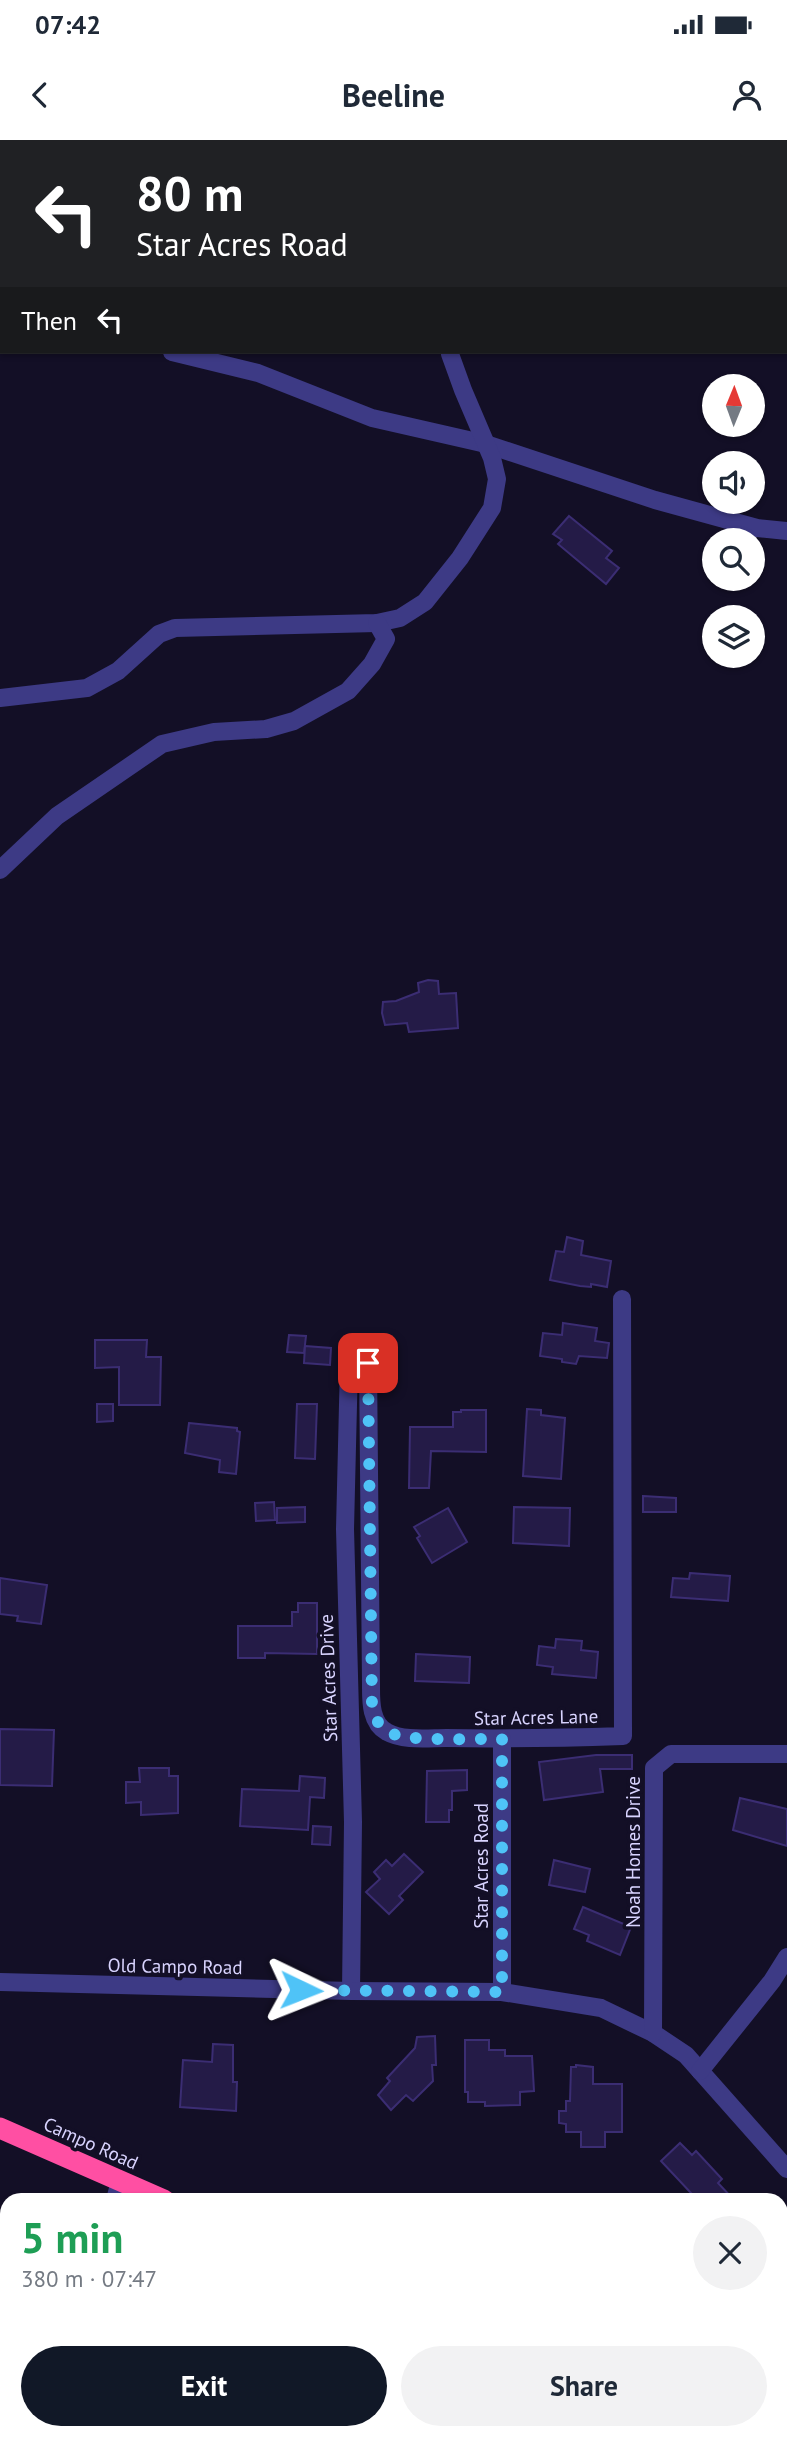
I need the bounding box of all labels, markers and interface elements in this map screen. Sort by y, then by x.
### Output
text: 07:42 [35,8,101,41]
text: Beeline [342,74,445,116]
icon: back [21,76,59,114]
icon: person [728,76,766,114]
text: 80 m [136,161,243,225]
icon: left [21,168,112,259]
text: Star Acres Road [136,223,348,265]
icon: left [91,301,129,339]
text: Then [21,304,77,337]
north arrow [702,374,765,438]
map controls [702,374,765,668]
button: sound [702,451,765,514]
button: search [702,528,765,591]
button: layers [702,605,765,668]
pin [338,1333,398,1393]
icon: arrive [349,1344,387,1382]
street label: Star Acres Drive [314,1614,342,1742]
street label: Star Acres Lane [474,1704,598,1730]
street label: Noah Homes Drive [621,1776,645,1928]
street label: Star Acres Road [469,1803,493,1929]
street label: Old Campo Road [107,1953,243,1979]
position arrow [264,1953,338,2027]
street label: Campo Road [40,2111,142,2175]
text: 5 min [21,2210,123,2265]
button: close [693,2216,767,2290]
text: 380 m · 07:47 [21,2264,157,2293]
button: Exit [21,2346,387,2426]
button: Share [401,2346,767,2426]

